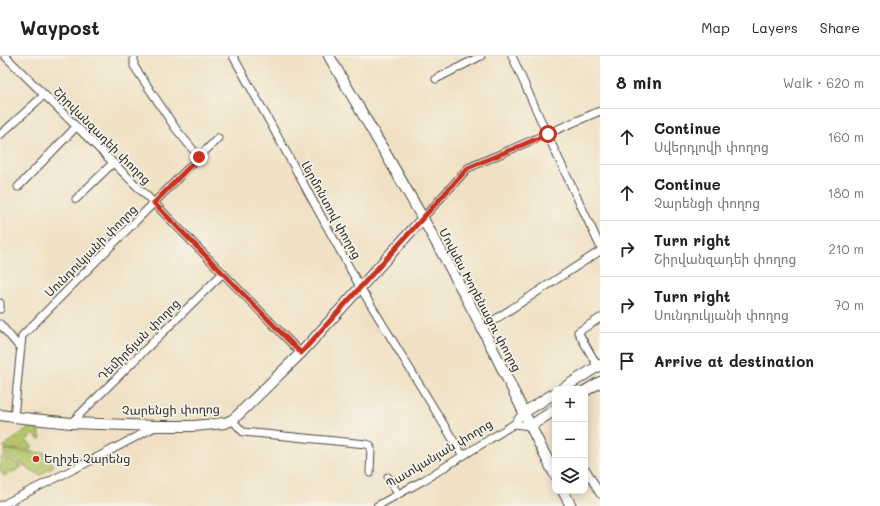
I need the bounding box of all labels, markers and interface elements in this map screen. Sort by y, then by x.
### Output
text: Waypost [20,15,100,40]
text: Map [701,18,730,37]
text: Layers [752,18,798,37]
text: Share [820,18,860,37]
text: 8 min [616,71,662,93]
text: Walk · 620 m [783,74,864,91]
street label: Շիրվանզադեի փողոց [51,83,155,187]
text: Continue [654,118,721,138]
route start [539,125,557,143]
icon: ahead [616,126,638,148]
text: 160 m [828,128,864,145]
text: Սվերդլովի փողոց [654,138,769,155]
route end [190,148,208,166]
street label: Լերմոնտով փողոց [298,158,365,261]
text: Continue [654,174,721,194]
icon: ahead [616,182,638,204]
text: 180 m [828,184,864,201]
text: Չարենցի փողոց [654,194,760,211]
street label: Սունդուկյանի փողոց [41,201,140,300]
street label: Մովսես Խորենացու փողոց [436,225,526,374]
text: Turn right [654,230,731,250]
icon: right [616,238,638,260]
text: 210 m [828,240,864,257]
text: Շիրվանզադեի փողոց [654,250,796,267]
text: Turn right [654,286,731,306]
icon: right [616,294,638,316]
street label: Դեմիրճյան փողոց [94,295,183,384]
text: 70 m [834,296,864,313]
text: Սունդուկյանի փողոց [654,306,789,323]
icon: arrive [616,350,638,372]
text: Arrive at destination [654,351,814,371]
map controls [552,386,588,494]
button: + [552,386,588,422]
street label: Չարենցի փողոց [122,400,220,418]
street label: Պատկանյան փողոց [382,415,495,491]
button: − [552,422,588,458]
place label: Եղիշե Չարենց [44,450,130,466]
marker: Եղիշե Չարենց [31,454,41,464]
button: layers [552,458,588,494]

